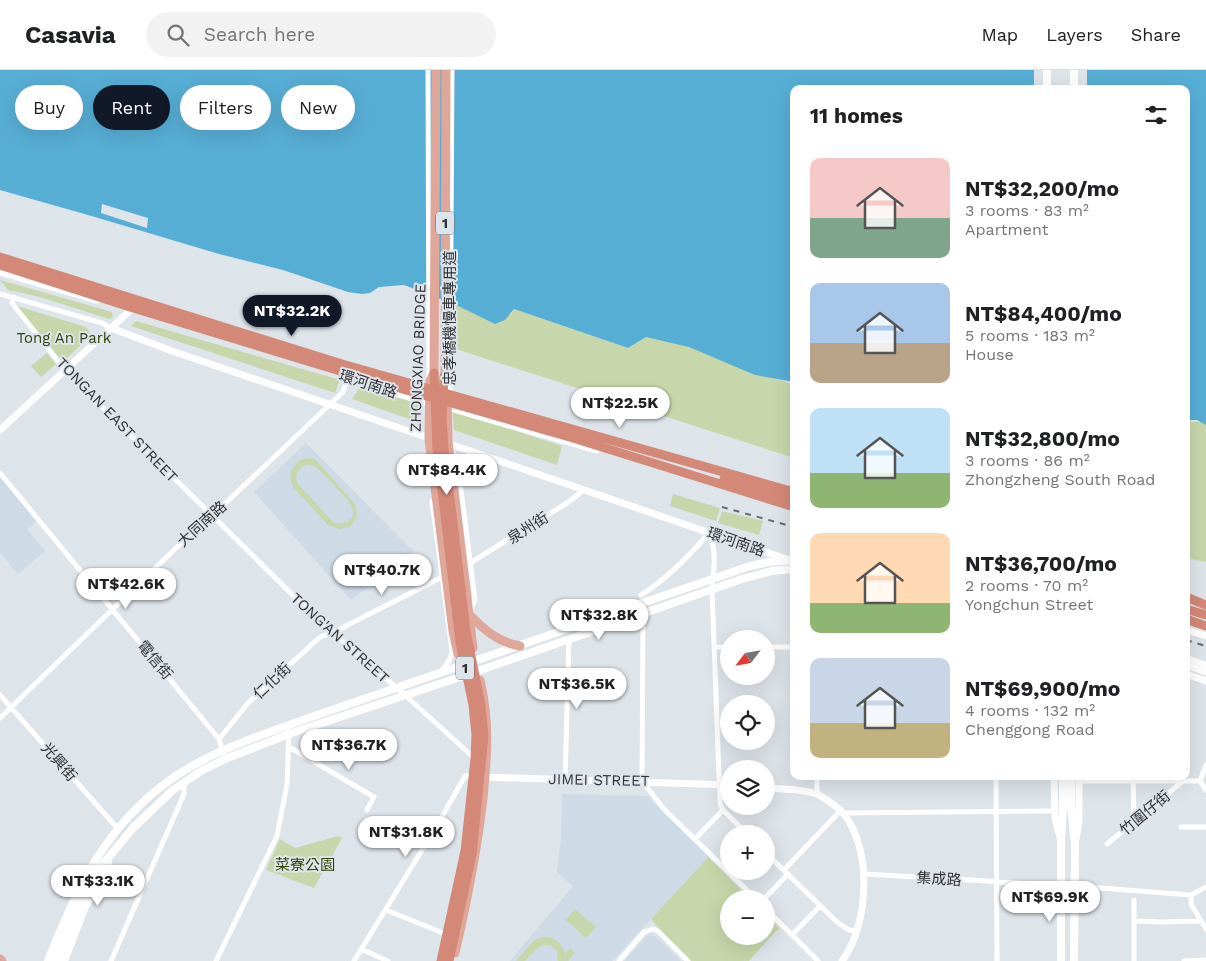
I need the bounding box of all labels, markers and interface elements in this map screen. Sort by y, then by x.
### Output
search box [146,12,496,57]
text: Casavia [25,21,116,49]
icon: search [164,21,192,49]
text: Search here [204,23,315,46]
text: Map [981,24,1018,45]
text: Layers [1046,24,1103,45]
text: Share [1131,24,1181,45]
chip: Buy [15,85,83,130]
chip: Rent [93,85,170,130]
chip: Filters [180,85,271,130]
chip: New [281,85,355,130]
icon: filters [1142,101,1170,129]
text: 11 homes [810,103,903,128]
text: NT$32,200/mo [965,176,1119,201]
icon: home [850,178,910,238]
text: 3 rooms · 83 m² [965,201,1089,220]
road number: 1 [436,212,454,234]
text: Apartment [965,220,1048,239]
street label: 忠孝橋機慢車專用道 [441,250,459,386]
street label: ZHONGXIAO BRIDGE [406,284,430,432]
pin: NT$32.2K [240,294,344,337]
text: NT$32.2K [254,301,330,320]
text: NT$84,400/mo [965,301,1122,326]
icon: home [850,303,910,363]
text: 5 rooms · 183 m² [965,326,1095,345]
park label: Tong An Park [17,329,112,347]
text: House [965,345,1014,364]
street label: TONGAN EAST STREET [53,354,181,486]
street label: 環河南路 [337,366,399,402]
pin: NT$22.5K [568,386,672,429]
text: NT$22.5K [582,393,658,412]
text: NT$32,800/mo [965,426,1120,451]
icon: home [850,428,910,488]
text: 3 rooms · 86 m² [965,451,1090,470]
pin: NT$84.4K [395,454,499,496]
text: NT$84.4K [408,460,486,479]
text: Zhongzheng South Road [965,470,1155,489]
street label: 大同南路 [174,497,230,551]
street label: 泉州街 [504,508,552,548]
street label: 環河南路 [705,524,767,560]
text: NT$36,700/mo [965,551,1117,576]
icon: home [850,553,910,613]
pin: NT$40.7K [330,554,434,596]
text: NT$40.7K [344,560,420,579]
pin: NT$42.6K [74,568,178,610]
text: NT$42.6K [87,574,165,593]
text: 2 rooms · 70 m² [965,576,1088,595]
street label: TONG'AN STREET [287,589,393,687]
text: Yongchun Street [965,595,1093,614]
pin: NT$32.8K [547,598,651,641]
text: NT$32.8K [560,605,638,624]
north arrow [720,630,775,685]
map controls [720,630,775,945]
street label: 電信街 [134,637,176,683]
road number: 1 [456,656,474,680]
street label: 仁化街 [249,659,295,703]
pin: NT$36.5K [525,668,629,710]
text: NT$36.5K [539,674,615,693]
text: NT$69,900/mo [965,676,1120,701]
icon: home [850,678,910,738]
button: locate [720,695,775,750]
text: 4 rooms · 132 m² [965,701,1095,720]
text: Chenggong Road [965,720,1095,739]
pin: NT$36.7K [297,728,401,771]
text: NT$36.7K [311,735,387,754]
street label: 光興街 [37,739,81,785]
button: layers [720,760,775,815]
street label: JIMEI STREET [548,770,650,790]
street label: 竹圍仔街 [1116,787,1174,839]
pin: NT$31.8K [354,816,458,858]
text: NT$31.8K [369,822,443,841]
button: + [720,825,775,880]
park label: 菜寮公園 [275,856,335,874]
pin: NT$33.1K [46,864,150,907]
street label: 集成路 [916,869,962,889]
text: NT$33.1K [62,871,134,890]
pin: NT$69.9K [998,880,1102,923]
text: NT$69.9K [1011,887,1089,906]
button: − [720,890,775,945]

